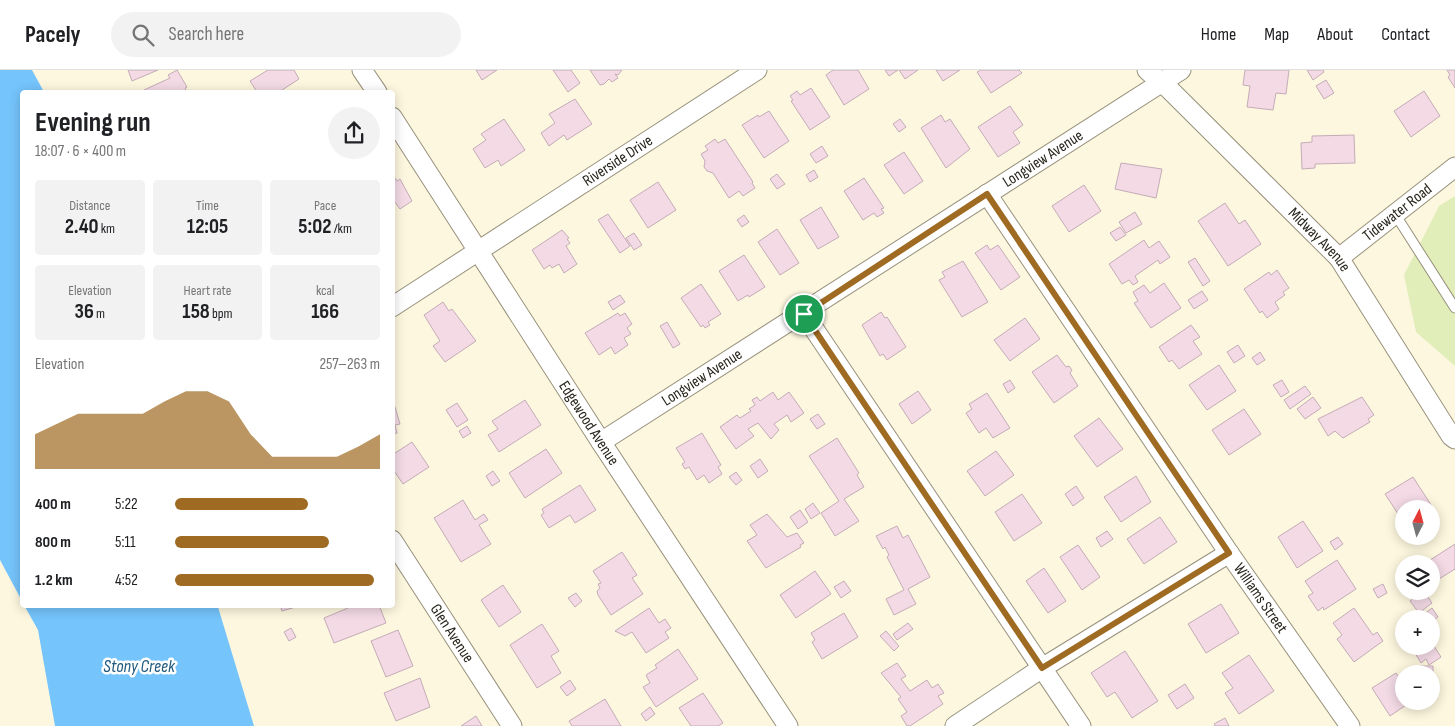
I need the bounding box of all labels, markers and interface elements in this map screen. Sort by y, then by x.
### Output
search box [111,12,461,57]
text: Pacely [25,20,81,49]
icon: search [129,21,157,49]
text: Search here [169,23,244,46]
text: Home [1201,24,1236,45]
text: Map [1264,24,1289,45]
text: About [1317,24,1353,45]
text: Contact [1381,24,1430,45]
text: Evening run [35,106,151,139]
button: share [328,107,380,159]
street label: Longview Avenue [999,126,1087,191]
street label: Riverside Drive [579,131,656,190]
text: 18:07 · 6 × 400 m [35,142,126,161]
street label: Tidewater Road [1359,179,1436,245]
text: Distance [69,197,110,214]
text: Time [196,197,219,214]
text: Pace [314,197,336,214]
street label: Midway Avenue [1284,203,1355,275]
text: 2.40 [65,214,98,239]
text: 12:05 [187,214,228,239]
text: 5:02 [298,214,331,239]
text: km [98,220,115,237]
text: /km [331,220,352,237]
text: Elevation [68,282,111,299]
text: Heart rate [184,282,231,299]
text: kcal [316,282,334,299]
pin [783,293,825,335]
text: 36 [75,299,94,324]
text: 158 [182,299,210,324]
text: 166 [311,299,339,324]
icon: arrive [790,300,818,328]
text: m [94,305,105,322]
text: bpm [210,305,233,322]
street label: Longview Avenue [658,344,746,410]
text: Elevation [35,355,84,374]
text: 257–263 m [319,355,380,374]
street label: Edgewood Avenue [555,377,623,469]
text: 400 m [35,495,71,514]
text: 5:22 [115,495,138,514]
north arrow [1395,500,1440,545]
map controls [1395,500,1440,710]
text: 800 m [35,533,71,552]
text: 5:11 [115,533,136,552]
button: layers [1395,555,1440,600]
street label: Williams Street [1229,559,1292,637]
text: 1.2 km [35,571,73,590]
text: 4:52 [115,571,138,590]
street label: Glen Avenue [426,600,478,666]
button: + [1395,610,1440,655]
water label: Stony Creek [103,656,176,677]
button: − [1395,665,1440,710]

